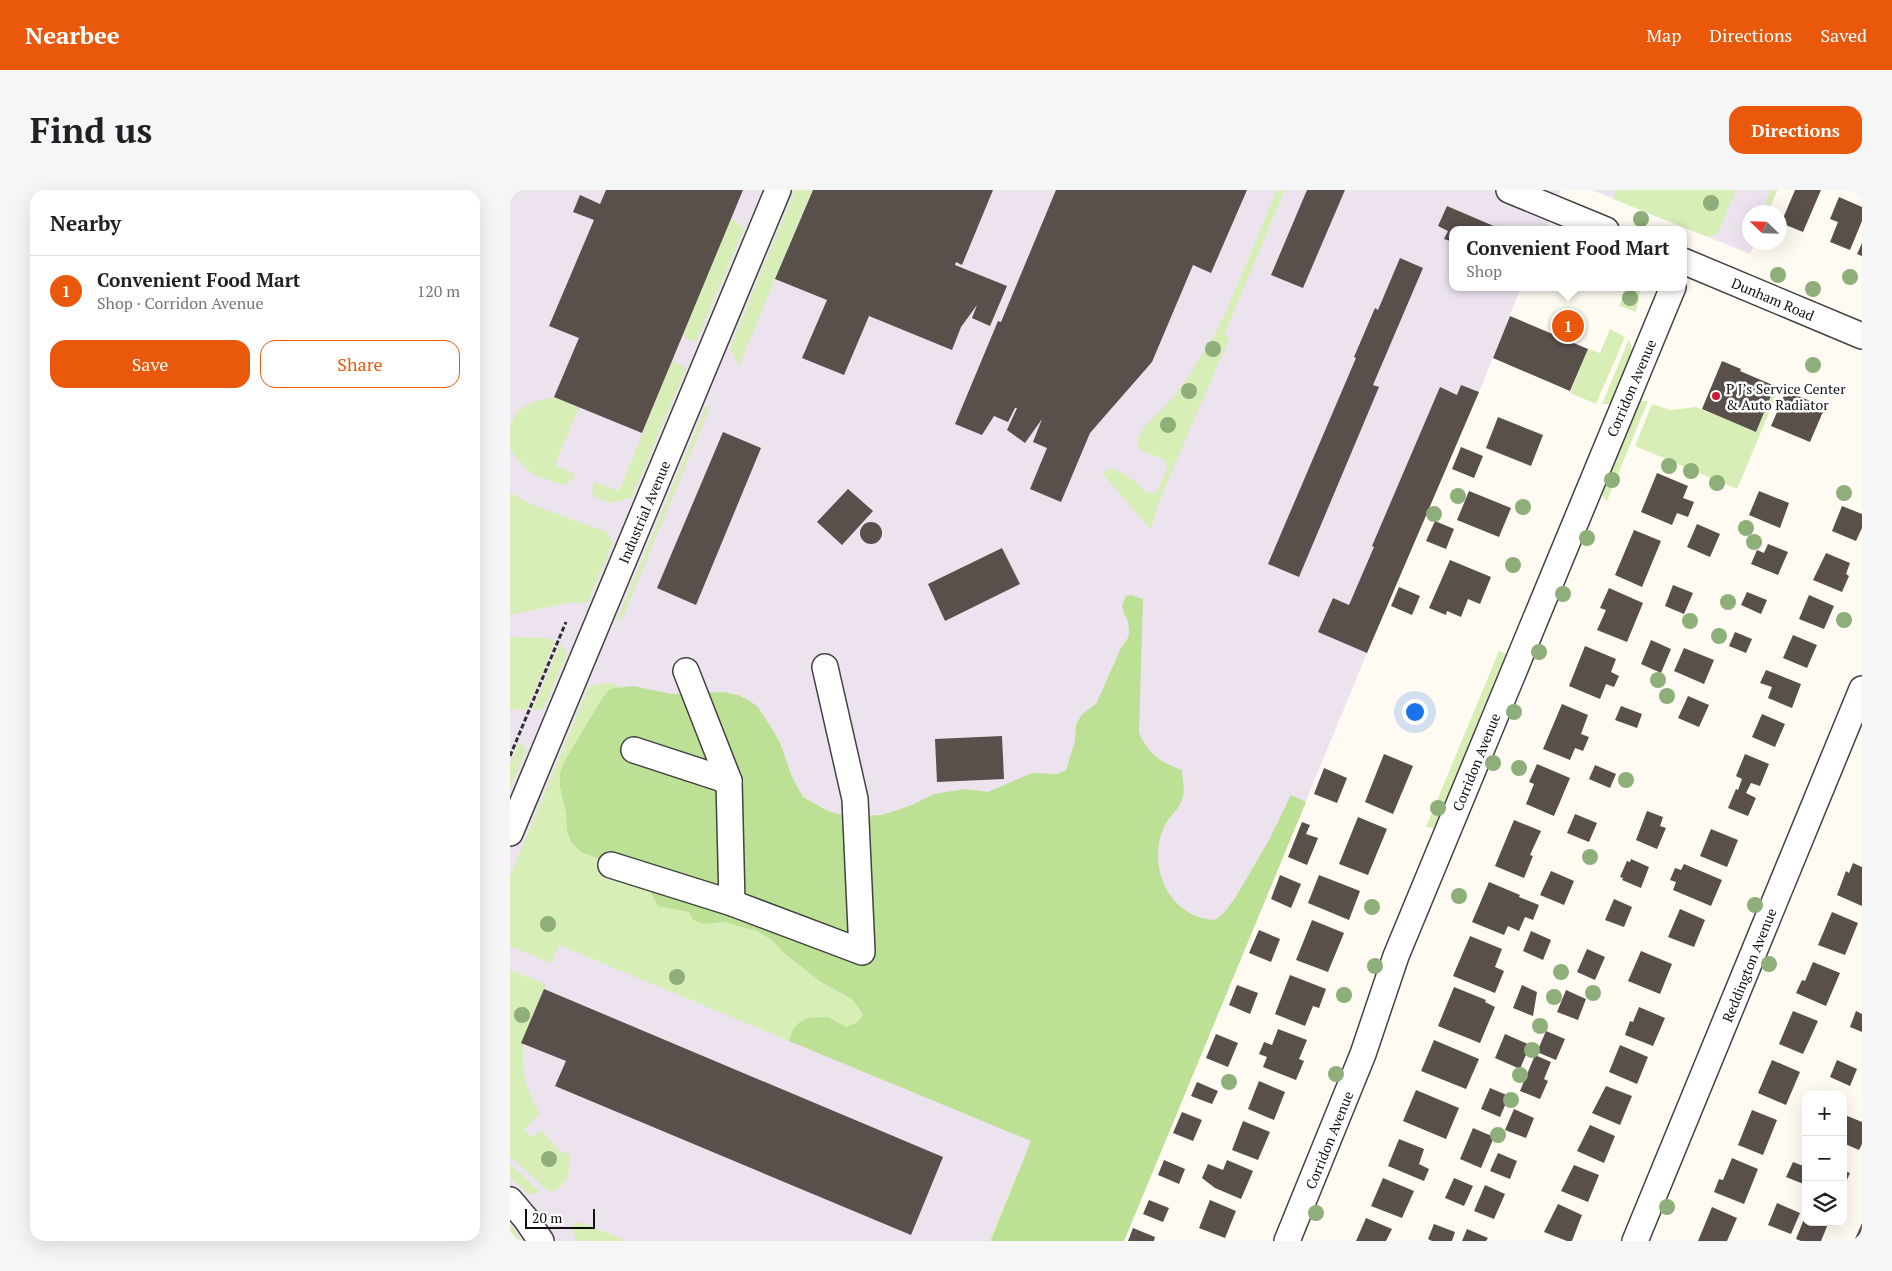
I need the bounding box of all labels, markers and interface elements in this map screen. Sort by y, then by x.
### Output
text: Nearbee [25,19,120,51]
text: Map [1646,23,1681,47]
text: Directions [1709,23,1792,47]
text: Saved [1820,23,1867,47]
button: Directions [1729,106,1862,154]
text: Find us [30,107,152,153]
north arrow [1742,205,1787,250]
text: Nearby [50,209,121,237]
popup [1449,226,1687,291]
text: Convenient Food Mart [1466,235,1670,260]
text: Shop [1466,260,1502,282]
text: Convenient Food Mart [97,267,300,292]
street label: Dunham Road [1729,273,1818,325]
text: 1 [61,280,71,302]
text: 120 m [417,280,460,302]
text: Shop · Corridon Avenue [97,292,264,314]
pin: 1 [1552,307,1584,345]
street label: Corridon Avenue [1602,336,1660,440]
button: Save [50,340,250,388]
button: Share [260,340,460,388]
place label: P J’s Service Center & Auto Radiator [1726,379,1846,414]
marker: P J’s Service Center & Auto Radiator [1710,390,1722,402]
street label: Industrial Avenue [614,458,674,566]
your location [1402,699,1428,725]
street label: Corridon Avenue [1448,710,1504,814]
street label: Reddington Avenue [1717,905,1781,1025]
street label: Corridon Avenue [1301,1088,1357,1192]
map controls [1802,1091,1847,1226]
button: + [1802,1091,1847,1136]
button: − [1802,1136,1847,1181]
button: layers [1802,1181,1847,1226]
scale bar [525,1206,595,1229]
text: 20 m [532,1208,562,1227]

